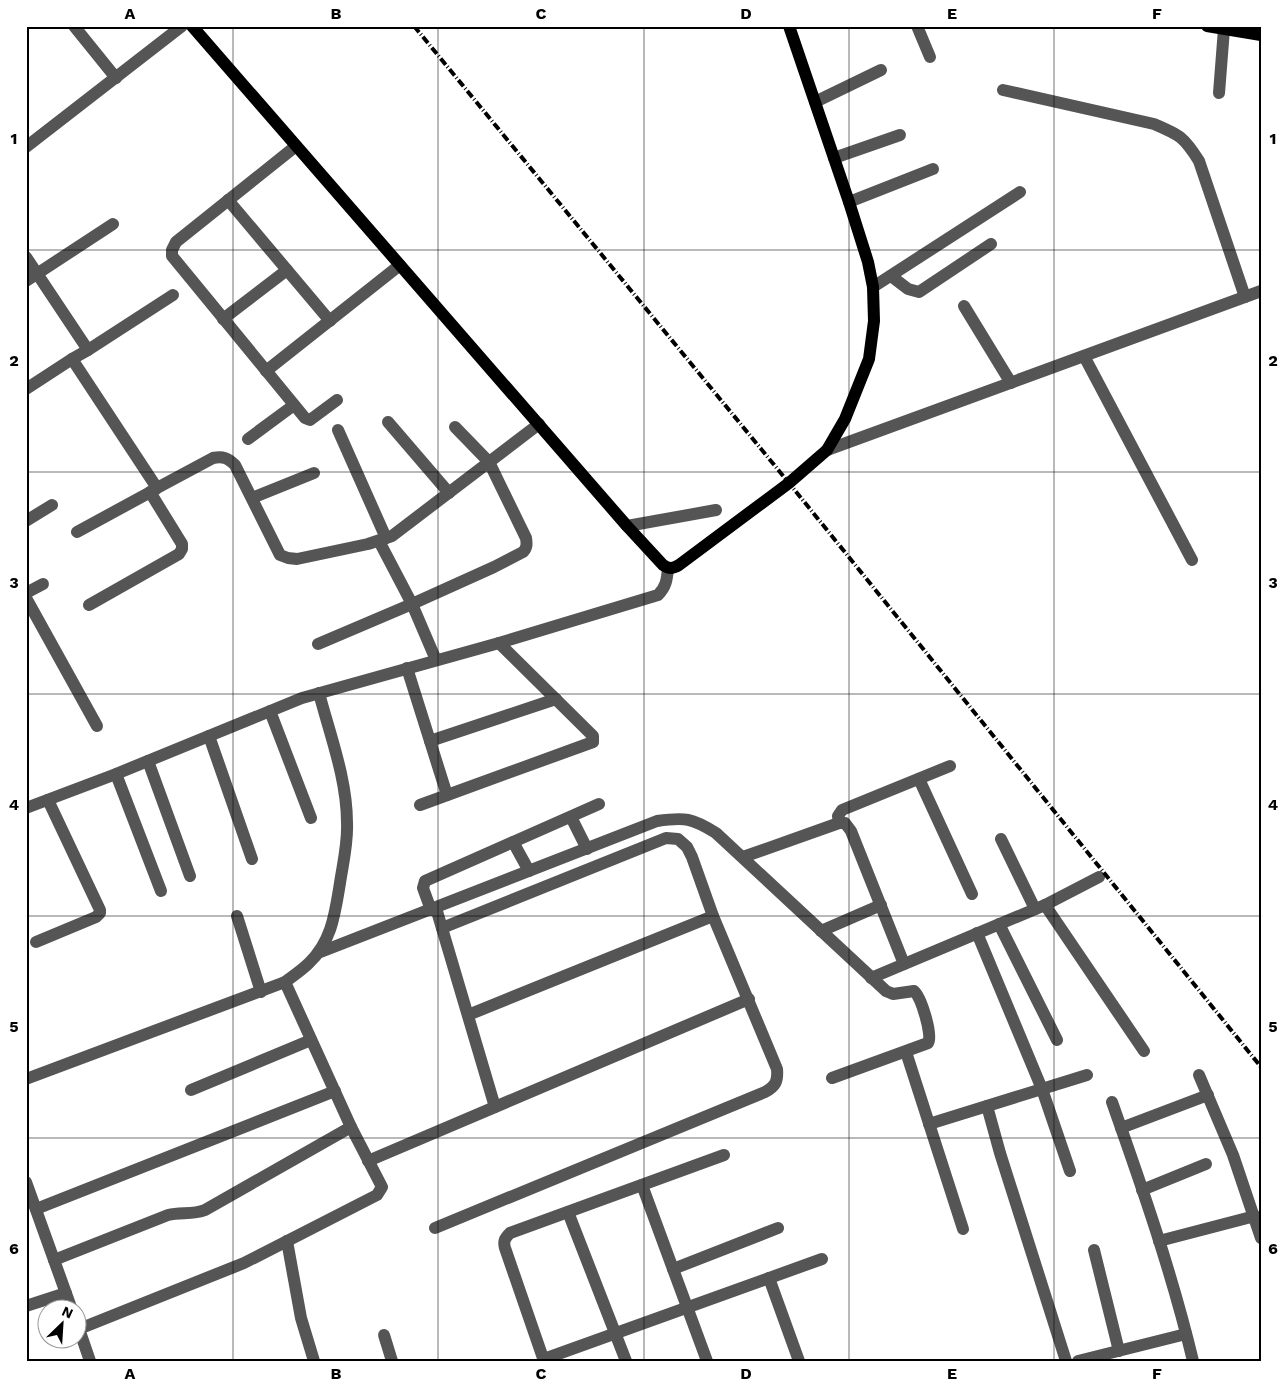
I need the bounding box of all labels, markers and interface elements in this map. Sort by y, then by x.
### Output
text: A [125,4,136,23]
text: B [331,4,342,23]
text: C [536,4,547,23]
text: D [740,4,752,23]
text: E [947,4,957,23]
text: F [1152,4,1162,23]
text: 1 [11,129,17,148]
text: 1 [1270,129,1276,148]
text: 2 [9,351,19,370]
text: 2 [1268,351,1278,370]
text: 3 [9,573,19,592]
text: 3 [1268,573,1278,592]
text: 4 [9,795,19,814]
text: 4 [1268,795,1278,814]
text: 5 [9,1017,19,1036]
text: 5 [1268,1017,1278,1036]
text: 6 [9,1239,19,1258]
text: 6 [1268,1239,1278,1258]
north arrow [38,1300,88,1350]
text: N [59,1303,76,1322]
text: A [125,1364,136,1383]
text: B [331,1364,342,1383]
text: C [536,1364,547,1383]
text: D [740,1364,752,1383]
text: E [947,1364,957,1383]
text: F [1152,1364,1162,1383]

